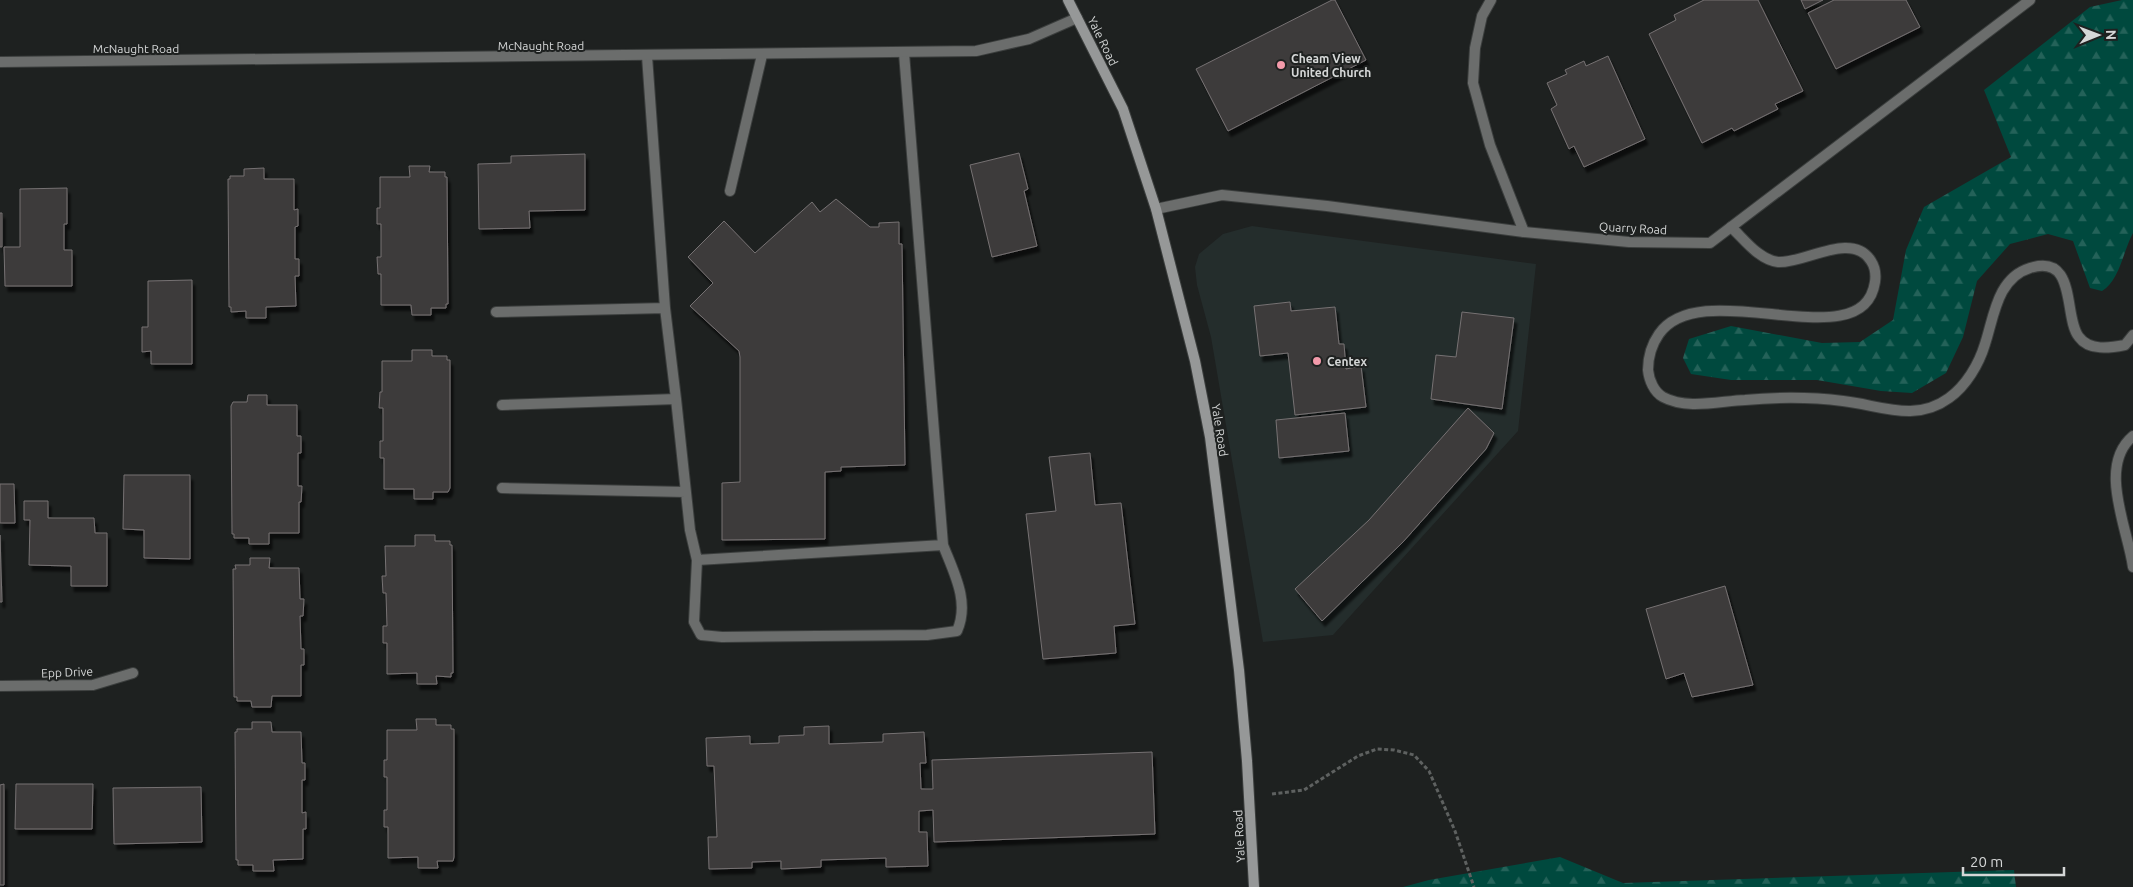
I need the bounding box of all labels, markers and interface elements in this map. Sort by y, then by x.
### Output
north arrow [2073,10,2123,60]
street label: Yale Road [1086,14,1120,68]
text: N [2103,29,2119,40]
street label: McNaught Road [498,39,584,52]
street label: McNaught Road [93,42,179,55]
place label: Cheam View United Church [1291,52,1371,79]
marker: Cheam View United Church [1275,59,1287,71]
street label: Quarry Road [1599,220,1667,236]
marker: Centex [1311,355,1323,367]
place label: Centex [1327,355,1367,368]
street label: Yale Road [1209,403,1231,457]
street label: Epp Drive [41,665,93,679]
street label: Yale Road [1231,809,1247,863]
scale bar [1963,844,2064,876]
text: 20 m [1970,853,2003,870]

